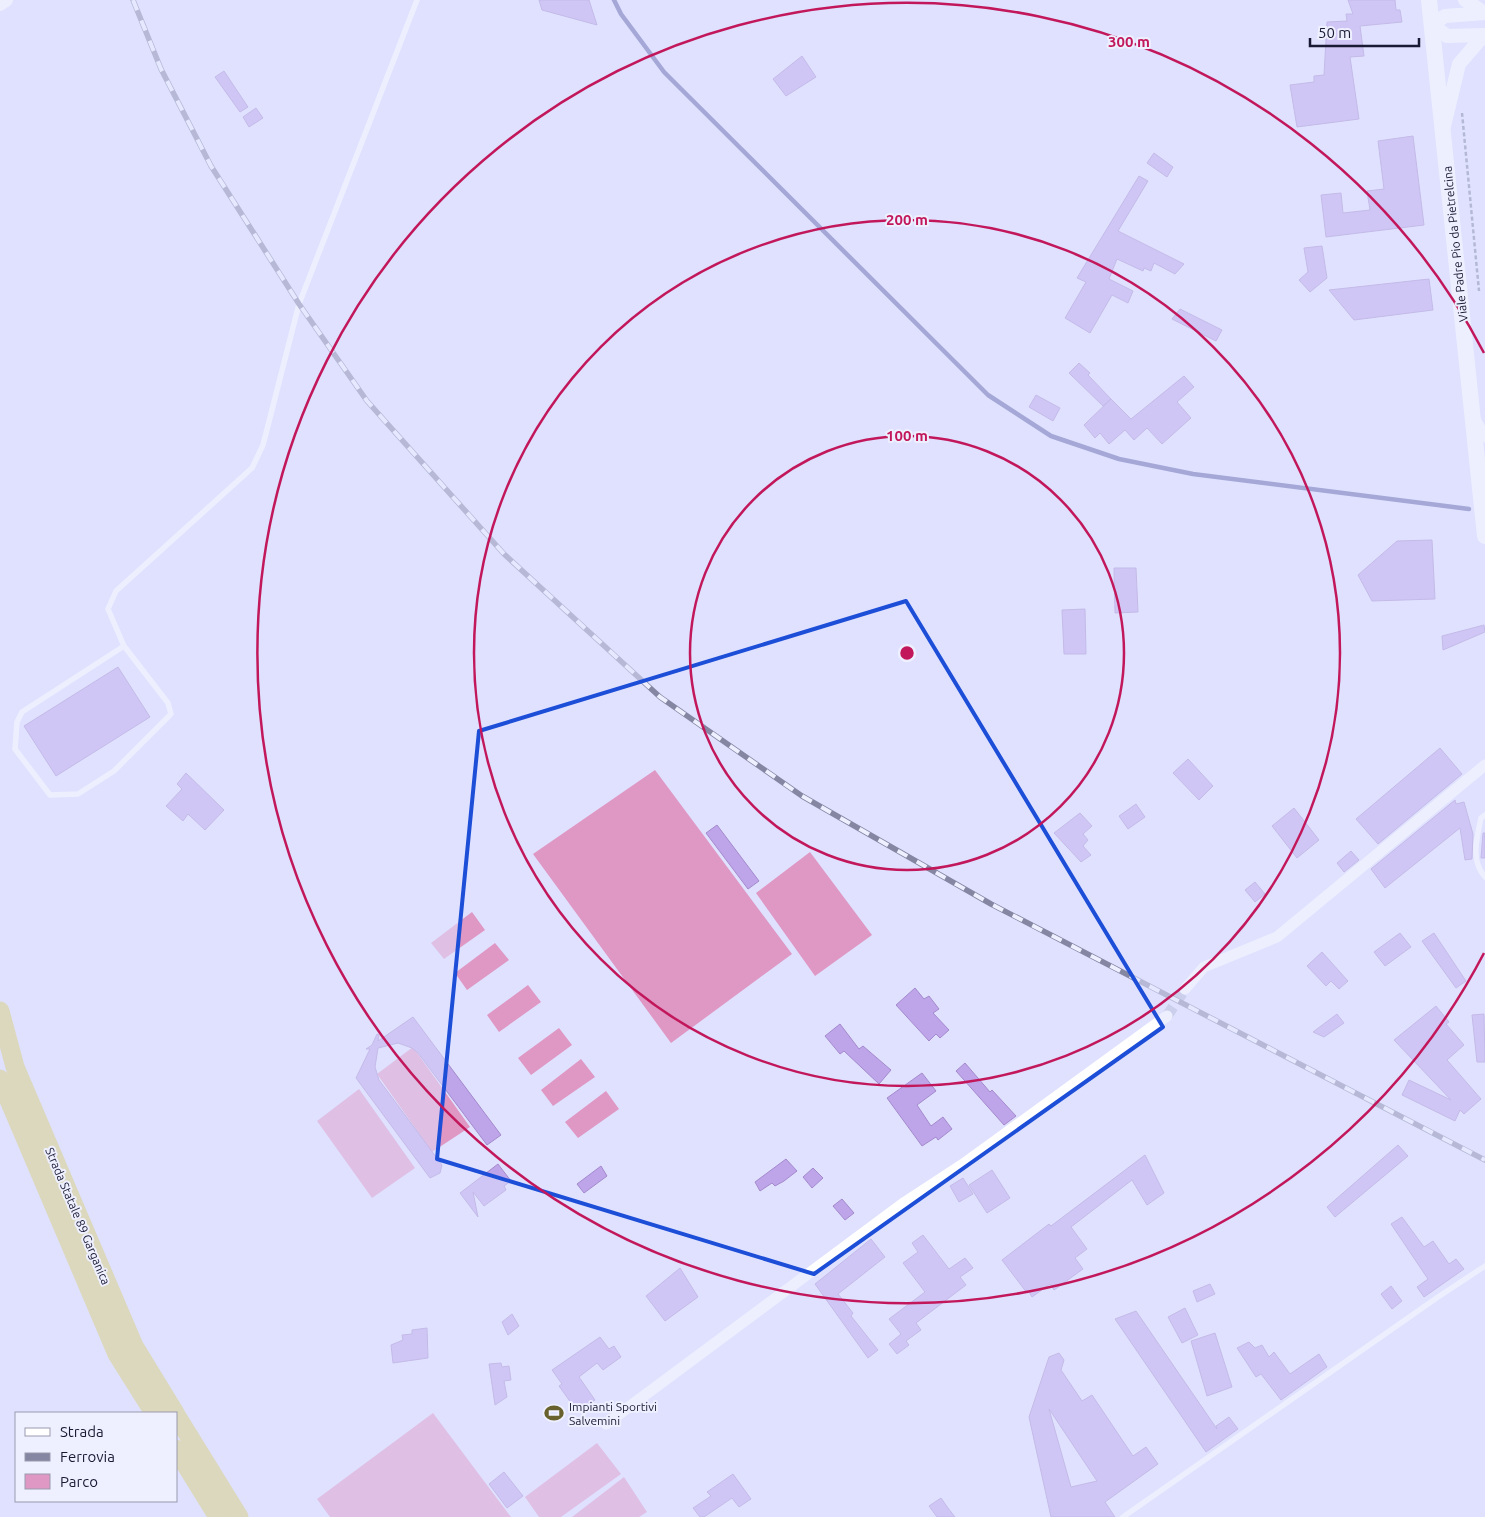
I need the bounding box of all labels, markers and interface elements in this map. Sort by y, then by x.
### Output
scale bar [1310,15,1419,47]
text: 50 m [1318,24,1351,41]
text: 300 m [1108,33,1150,50]
street label: Viale Padre Pio da Pietrelcina [1440,165,1470,323]
text: 200 m [886,211,928,228]
text: 100 m [886,427,928,444]
centre of rings [898,644,916,662]
street label: Strada Statale 89 Garganica [43,1145,113,1287]
place label: Impianti Sportivi Salvemini [569,1400,657,1427]
sports icon: Impianti Sportivi Salvemini [543,1402,565,1424]
legend [15,1412,178,1502]
text: Strada [60,1423,104,1440]
text: Ferrovia [60,1448,115,1465]
text: Parco [60,1473,98,1490]

